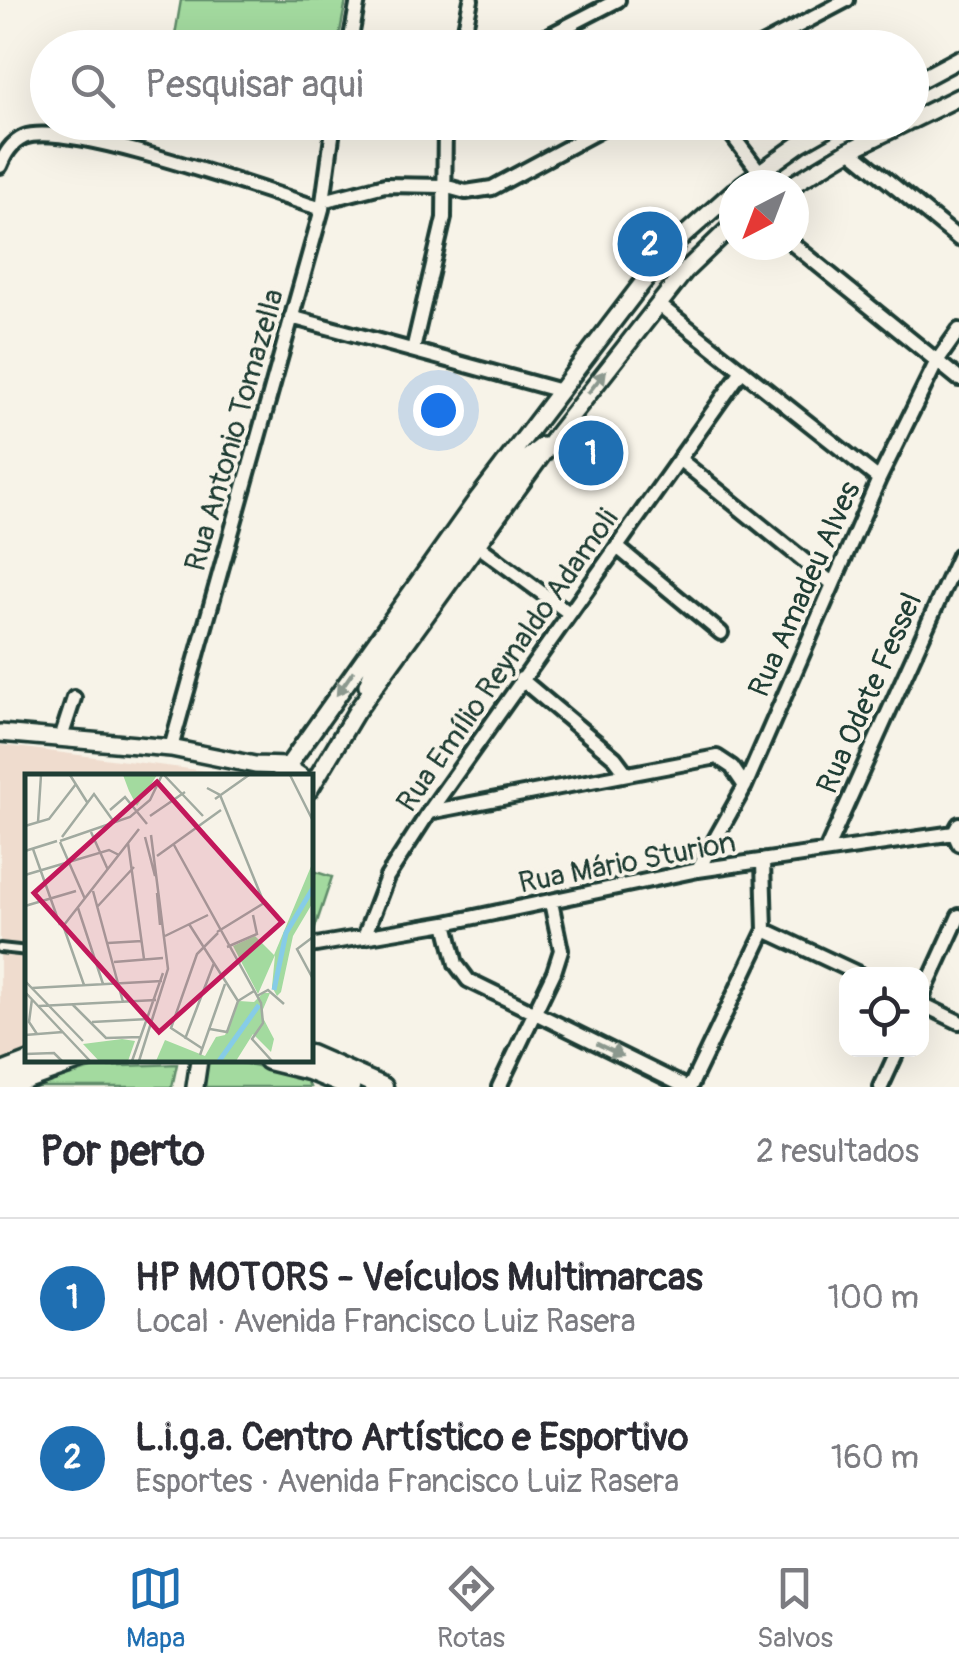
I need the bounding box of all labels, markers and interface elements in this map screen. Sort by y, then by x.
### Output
search box [30,30,929,140]
icon: search [65,58,120,113]
text: Pesquisar aqui [145,61,363,109]
north arrow [719,170,809,260]
pin: 2 [618,206,682,282]
street label: Rua Antonio Tomazella [176,285,292,575]
one-way arrow [586,369,607,395]
your location [413,385,464,436]
pin: 1 [558,416,624,490]
street label: Rua Amadeu Alves [740,476,869,703]
street label: Rua Emílio Reynaldo Adamoli [389,501,626,819]
street label: Rua Odete Fessel [809,587,930,799]
one-way arrow [336,670,355,696]
inset map [25,774,312,1062]
street label: Rua Mário Sturion [515,823,739,902]
map controls [839,967,929,1057]
button: locate [839,967,929,1057]
one-way arrow [596,1041,625,1058]
text: Por perto [40,1126,205,1178]
text: 2 resultados [756,1132,919,1172]
text: HP MOTORS - Veículos Multimarcas [135,1254,703,1302]
text: 1 [66,1278,79,1318]
text: 100 m [827,1278,919,1318]
text: Local · Avenida Francisco Luiz Rasera [135,1302,636,1342]
text: L.i.g.a. Centro Artístico e Esportivo [135,1414,688,1462]
text: 2 [64,1438,81,1478]
text: 160 m [831,1438,919,1478]
text: Esportes · Avenida Francisco Luiz Rasera [135,1462,679,1502]
tab: Mapa [126,1561,185,1656]
tab: Rotas [437,1561,505,1656]
tab: Salvos [757,1561,833,1656]

